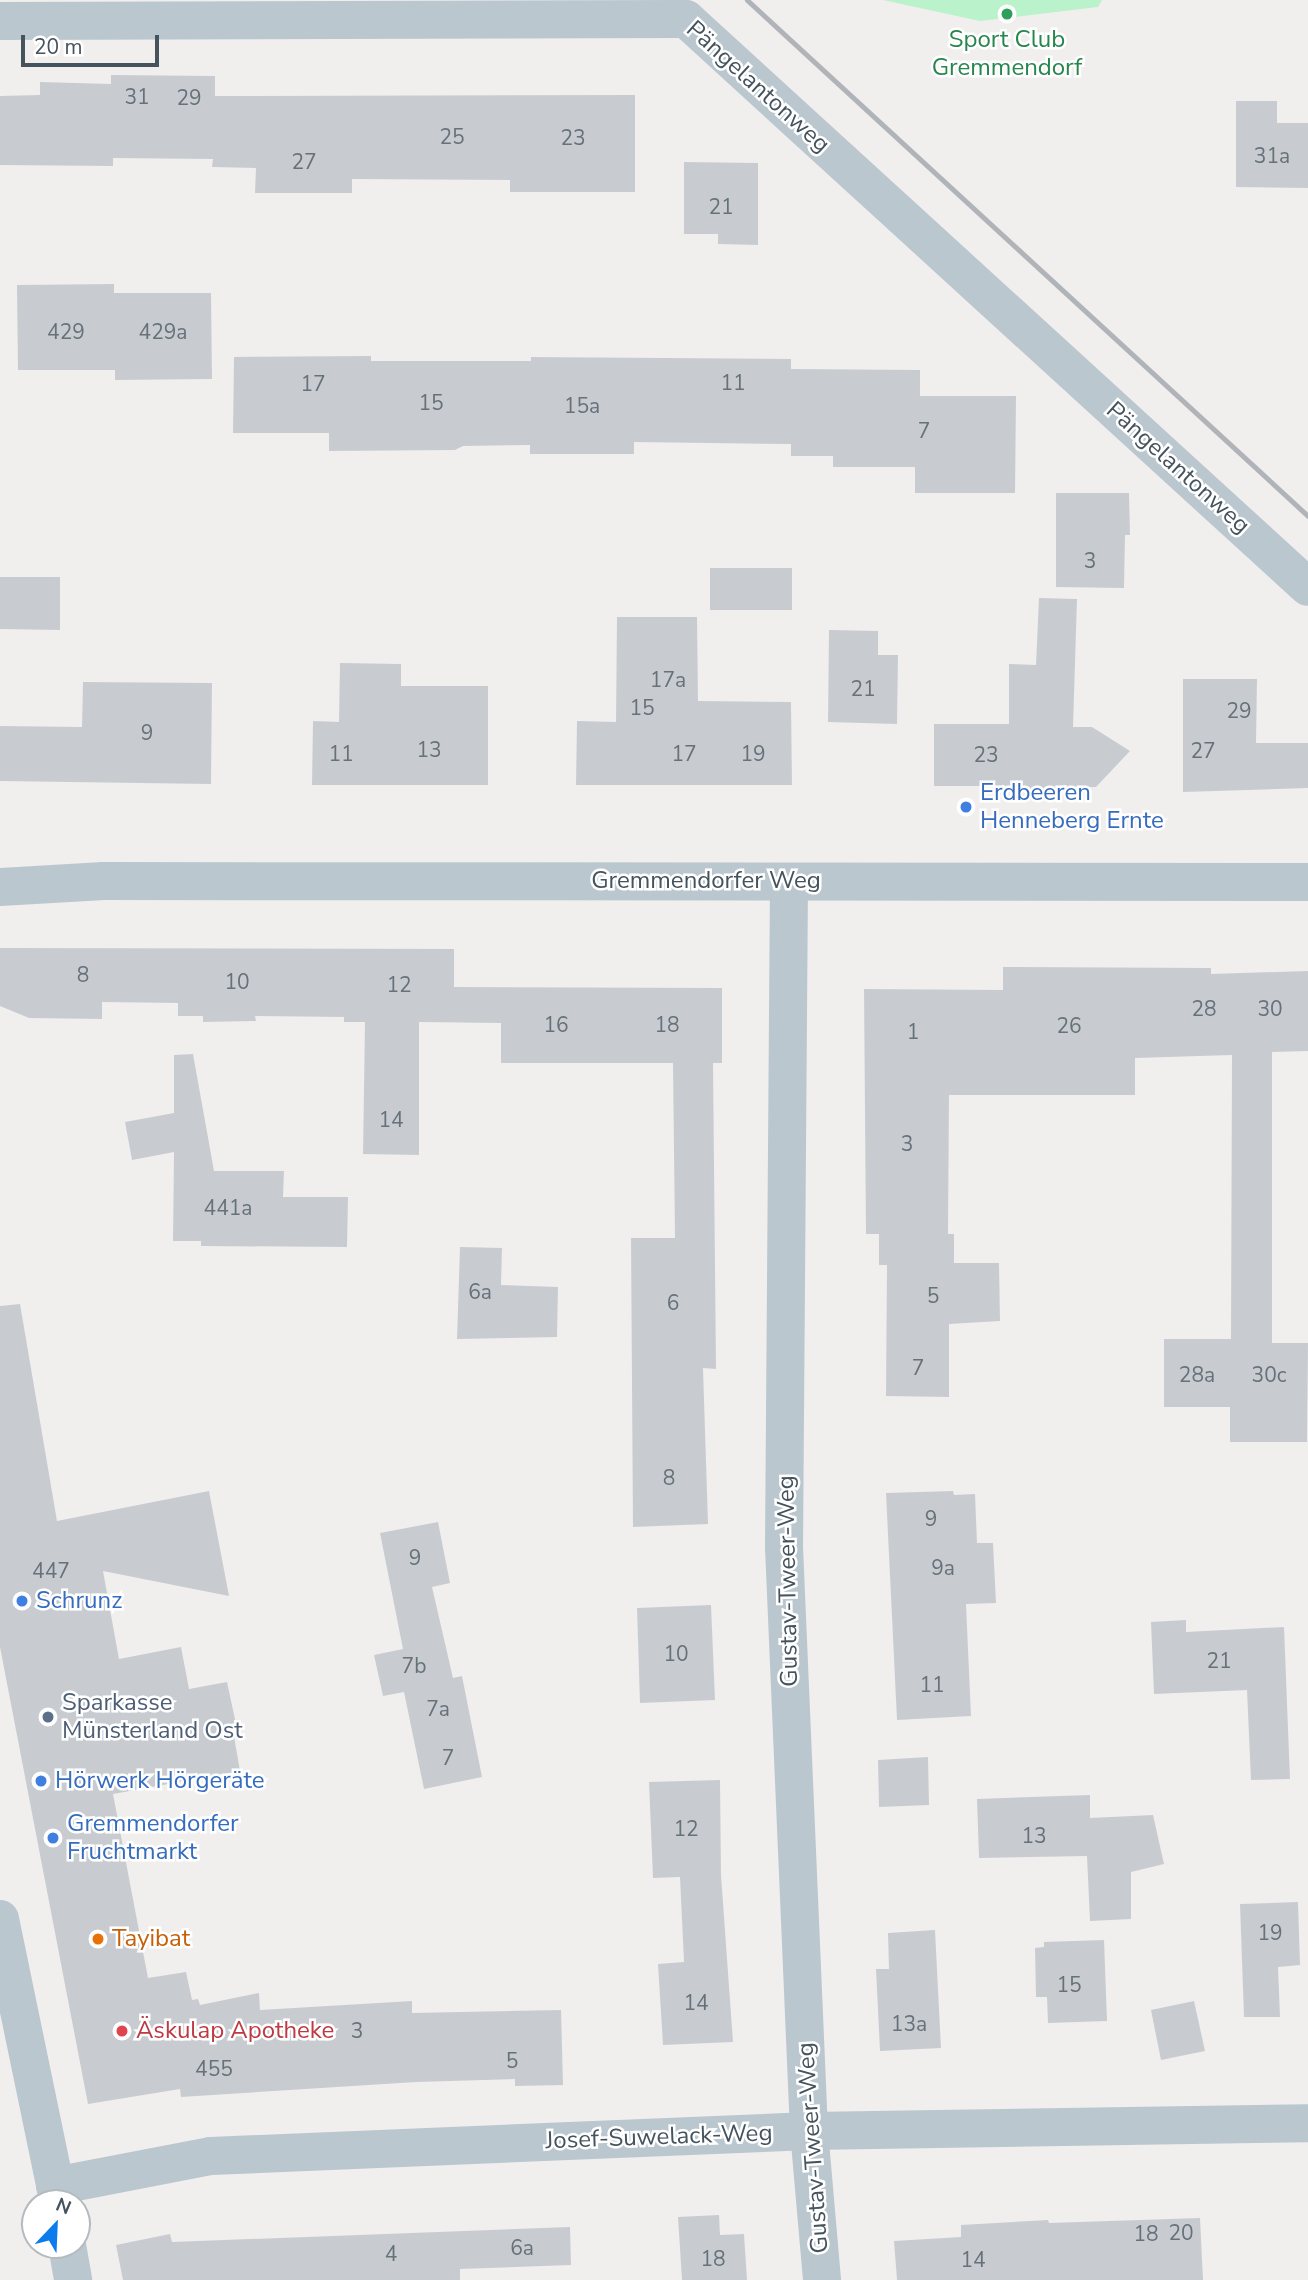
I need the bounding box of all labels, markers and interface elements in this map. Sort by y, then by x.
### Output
marker: Sport Club Gremmendorf [999,6,1015,22]
street label: Pängelantonweg [680,15,836,159]
scale bar [24,21,163,65]
place label: Sport Club Gremmendorf [932,26,1082,82]
text: 20 m [34,33,83,61]
house number: 31 [124,84,150,110]
house number: 29 [176,85,202,111]
house number: 25 [439,124,465,150]
house number: 23 [560,125,586,151]
house number: 31a [1254,143,1290,169]
house number: 27 [291,149,317,175]
house number: 21 [708,194,734,220]
house number: 429 [47,319,85,345]
house number: 429a [139,319,187,345]
house number: 11 [720,370,746,396]
house number: 17 [300,371,326,397]
house number: 15 [418,390,444,416]
house number: 15a [564,393,600,419]
street label: Pängelantonweg [1100,396,1256,540]
house number: 7 [918,418,930,444]
house number: 3 [1084,548,1096,574]
house number: 17a [650,667,686,693]
house number: 21 [850,676,876,702]
house number: 15 [629,695,655,721]
house number: 29 [1226,698,1252,724]
house number: 9 [141,720,153,746]
house number: 13 [416,737,442,763]
house number: 27 [1190,738,1216,764]
house number: 11 [328,741,354,767]
house number: 17 [671,741,697,767]
house number: 19 [740,741,766,767]
house number: 23 [973,742,999,768]
place label: Erdbeeren Henneberg Ernte [980,779,1164,835]
marker: Erdbeeren Henneberg Ernte [958,799,974,815]
street label: Gremmendorfer Weg [591,867,821,895]
house number: 8 [77,962,89,988]
house number: 10 [224,969,250,995]
house number: 12 [386,972,412,998]
house number: 28 [1191,996,1217,1022]
house number: 30 [1257,996,1283,1022]
house number: 16 [543,1012,569,1038]
house number: 18 [654,1012,680,1038]
house number: 26 [1056,1013,1082,1039]
house number: 1 [907,1019,919,1045]
house number: 14 [378,1107,404,1133]
house number: 3 [901,1131,913,1157]
house number: 441a [204,1195,252,1221]
house number: 6a [468,1279,492,1305]
house number: 5 [927,1283,939,1309]
house number: 6 [667,1290,679,1316]
house number: 7 [912,1355,924,1381]
house number: 28a [1179,1362,1215,1388]
house number: 30c [1252,1362,1286,1388]
house number: 8 [663,1465,675,1491]
street label: Gustav-Tweer-Weg [772,1475,804,1687]
house number: 9 [925,1506,937,1532]
house number: 9 [409,1545,421,1571]
house number: 9a [931,1555,955,1581]
house number: 447 [32,1558,70,1584]
place label: Schrunz [36,1587,122,1615]
marker: Schrunz [14,1593,30,1609]
house number: 10 [663,1641,689,1667]
house number: 21 [1206,1648,1232,1674]
house number: 7b [402,1653,426,1679]
house number: 11 [919,1672,945,1698]
place label: Sparkasse Münsterland Ost [62,1689,243,1745]
house number: 7a [426,1696,450,1722]
marker: Sparkasse Münsterland Ost [40,1709,56,1725]
house number: 7 [442,1745,454,1771]
place label: Hörwerk Hörgeräte [55,1767,265,1795]
marker: Hörwerk Hörgeräte [33,1773,49,1789]
place label: Gremmendorfer Fruchtmarkt [67,1810,239,1866]
house number: 12 [673,1816,699,1842]
house number: 13 [1021,1823,1047,1849]
marker: Gremmendorfer Fruchtmarkt [45,1830,61,1846]
house number: 19 [1257,1920,1283,1946]
place label: Tayibat [112,1925,190,1953]
marker: Tayibat [90,1931,106,1947]
house number: 15 [1056,1972,1082,1998]
house number: 14 [683,1990,709,2016]
house number: 13a [891,2011,927,2037]
place label: Äskulap Apotheke [136,2017,334,2045]
house number: 3 [351,2018,363,2044]
marker: Äskulap Apotheke [114,2023,130,2039]
street label: Gustav-Tweer-Weg [791,2041,835,2255]
house number: 5 [506,2048,518,2074]
house number: 455 [195,2056,233,2082]
street label: Josef-Suwelack-Weg [545,2119,773,2155]
north arrow [21,2189,91,2259]
text: N [52,2192,75,2221]
house number: 20 [1168,2220,1194,2246]
house number: 18 [1133,2221,1159,2247]
house number: 6a [510,2235,534,2261]
house number: 4 [385,2241,397,2267]
house number: 18 [700,2246,726,2272]
house number: 14 [960,2247,986,2273]

